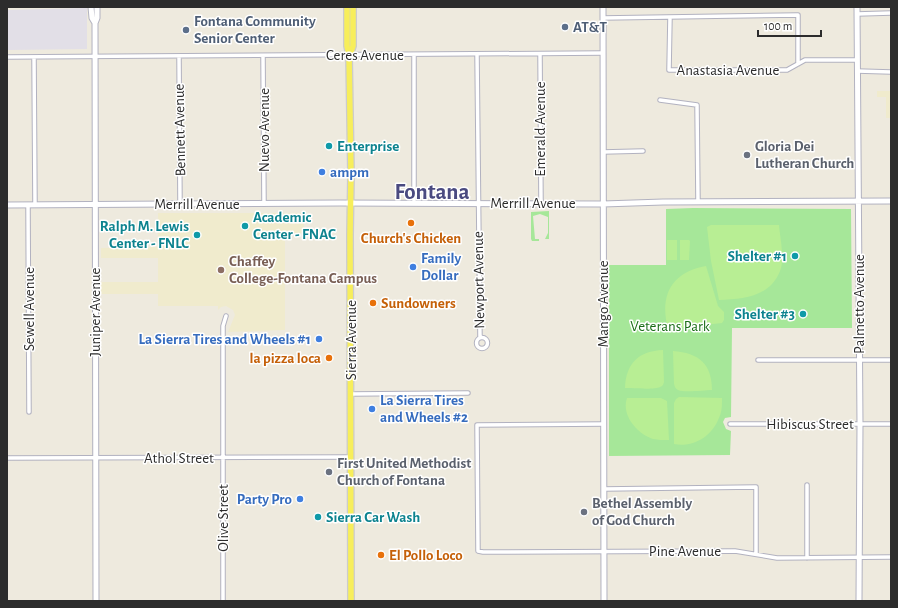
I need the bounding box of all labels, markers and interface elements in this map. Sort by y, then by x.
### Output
scale bar [758,12,821,38]
place label: Fontana Community Senior Center [194,14,316,46]
place label: AT&T [573,20,607,35]
text: 100 m [764,20,792,32]
marker: AT&T [560,22,570,32]
marker: Fontana Community Senior Center [181,25,191,35]
street label: Ceres Avenue [326,48,404,63]
street label: Anastasia Avenue [677,63,779,78]
street label: Emerald Avenue [533,81,548,177]
street label: Bennett Avenue [172,83,188,177]
street label: Nuevo Avenue [257,88,272,172]
place label: Enterprise [337,139,399,154]
place label: Gloria Dei Lutheran Church [755,139,854,171]
marker: Enterprise [324,141,334,151]
marker: Gloria Dei Lutheran Church [742,150,752,160]
place label: ampm [330,165,369,180]
marker: ampm [317,167,327,177]
district label: Fontana [394,181,470,204]
street label: Merrill Avenue [490,196,576,211]
street label: Merrill Avenue [154,197,240,212]
place label: Academic Center - FNAC [253,210,336,242]
marker: Church's Chicken [406,218,416,228]
place label: Ralph M. Lewis Center - FNLC [100,219,189,251]
marker: Academic Center - FNAC [240,221,250,231]
marker: Ralph M. Lewis Center - FNLC [192,230,202,240]
place label: Church's Chicken [361,231,461,246]
street label: Newport Avenue [471,231,487,329]
place label: Shelter #1 [727,249,787,264]
place label: Family Dollar [421,251,462,283]
marker: Shelter #1 [790,251,800,261]
place label: Chaffey College-Fontana Campus [229,254,377,286]
street label: Palmetto Avenue [852,254,867,354]
street label: Mango Avenue [596,260,611,348]
marker: Family Dollar [408,262,418,272]
marker: Chaffey College-Fontana Campus [216,265,226,275]
street label: Sewell Avenue [22,267,37,351]
street label: Juniper Avenue [88,267,103,356]
place label: Sundowners [381,296,456,311]
marker: Sundowners [368,298,378,308]
street label: Sierra Avenue [344,300,359,380]
place label: Shelter #3 [734,307,795,322]
marker: Shelter #3 [798,309,808,319]
park label: Veterans Park [630,319,710,334]
place label: La Sierra Tires and Wheels #1 [139,332,311,347]
marker: La Sierra Tires and Wheels #1 [314,334,324,344]
place label: la pizza loca [249,351,321,366]
marker: la pizza loca [324,353,334,363]
place label: La Sierra Tires and Wheels #2 [380,393,468,425]
marker: La Sierra Tires and Wheels #2 [367,404,377,414]
street label: Hibiscus Street [766,417,854,432]
street label: Athol Street [144,451,214,466]
place label: First United Methodist Church of Fontana [337,456,471,488]
marker: First United Methodist Church of Fontana [324,467,334,477]
street label: Olive Street [216,484,231,552]
place label: Party Pro [237,492,292,507]
marker: Party Pro [295,494,305,504]
place label: Bethel Assembly of God Church [592,496,692,528]
marker: Bethel Assembly of God Church [579,507,589,517]
place label: Sierra Car Wash [326,510,420,525]
marker: Sierra Car Wash [313,512,323,522]
street label: Pine Avenue [649,544,721,559]
place label: El Pollo Loco [389,548,463,563]
marker: El Pollo Loco [376,550,386,560]

